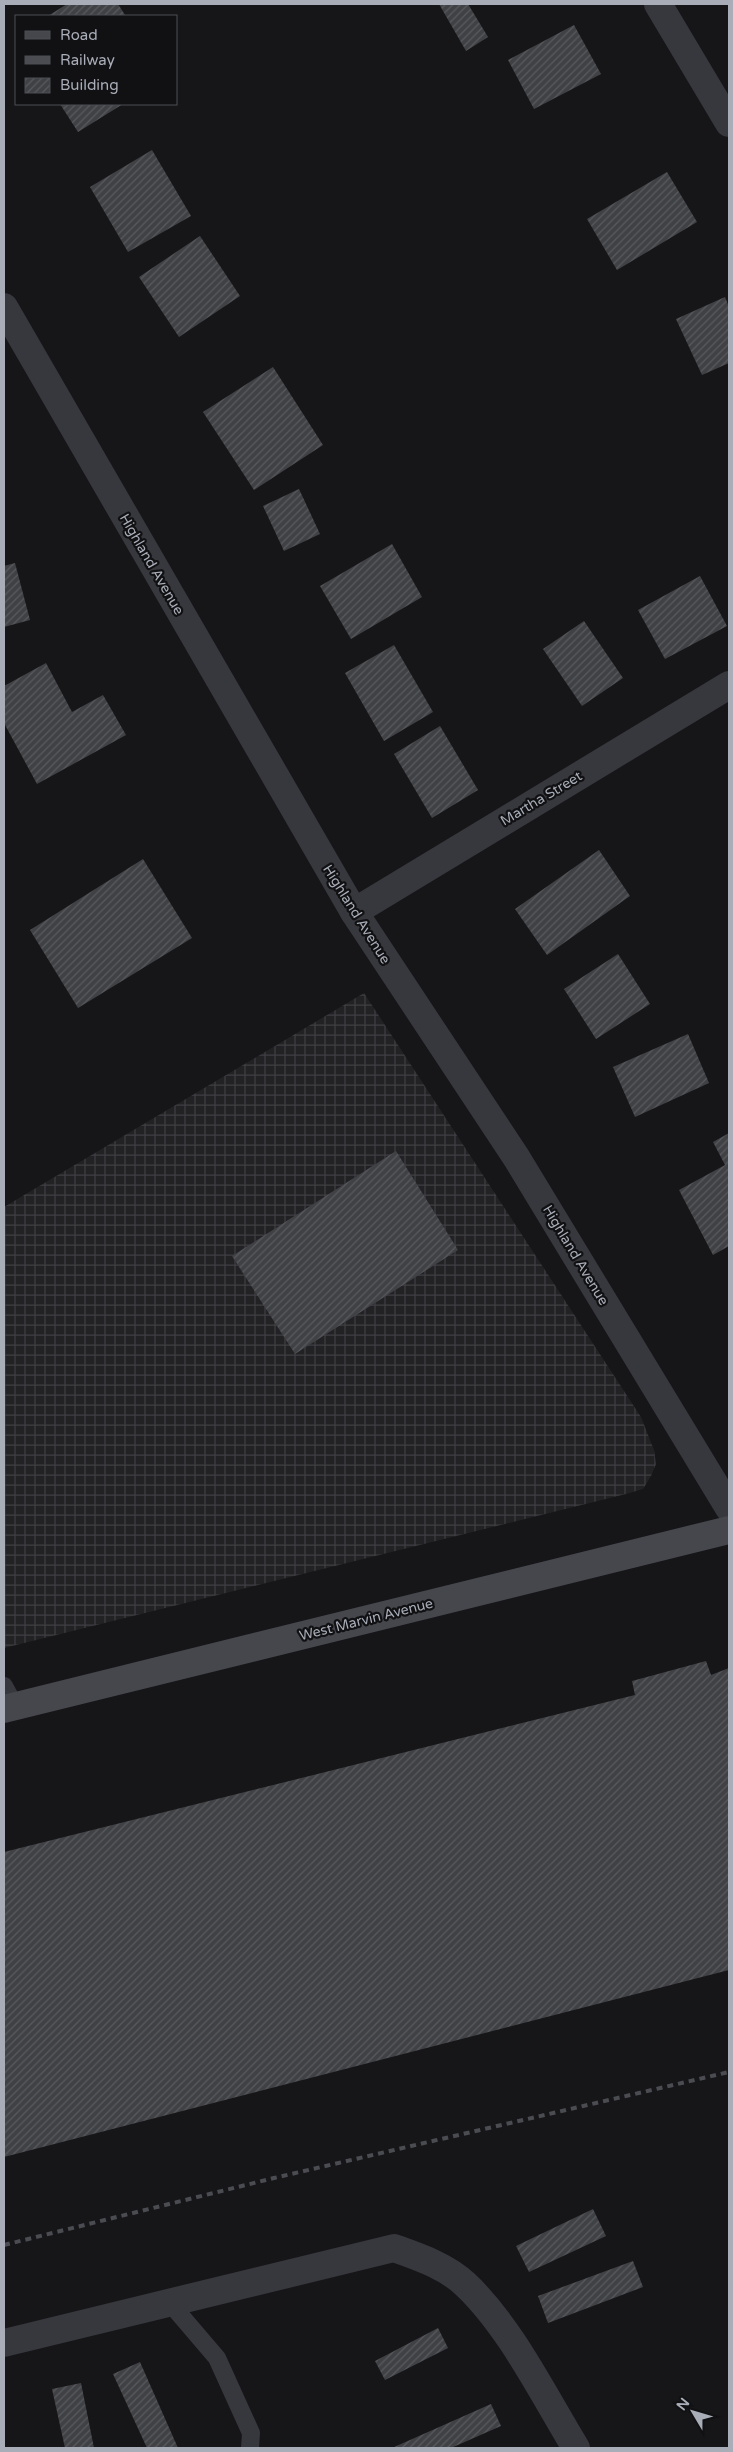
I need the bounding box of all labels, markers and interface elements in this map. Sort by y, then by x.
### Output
legend [15,15,178,105]
text: Road [60,26,98,44]
text: Railway [60,51,115,69]
text: Building [60,76,119,94]
street label: Highland Avenue [116,511,187,618]
street label: Martha Street [497,767,586,829]
street label: Highland Avenue [319,862,394,967]
street label: Highland Avenue [539,1202,612,1308]
street label: West Marvin Avenue [298,1595,435,1644]
north arrow [668,2387,718,2437]
text: N [673,2395,693,2414]

